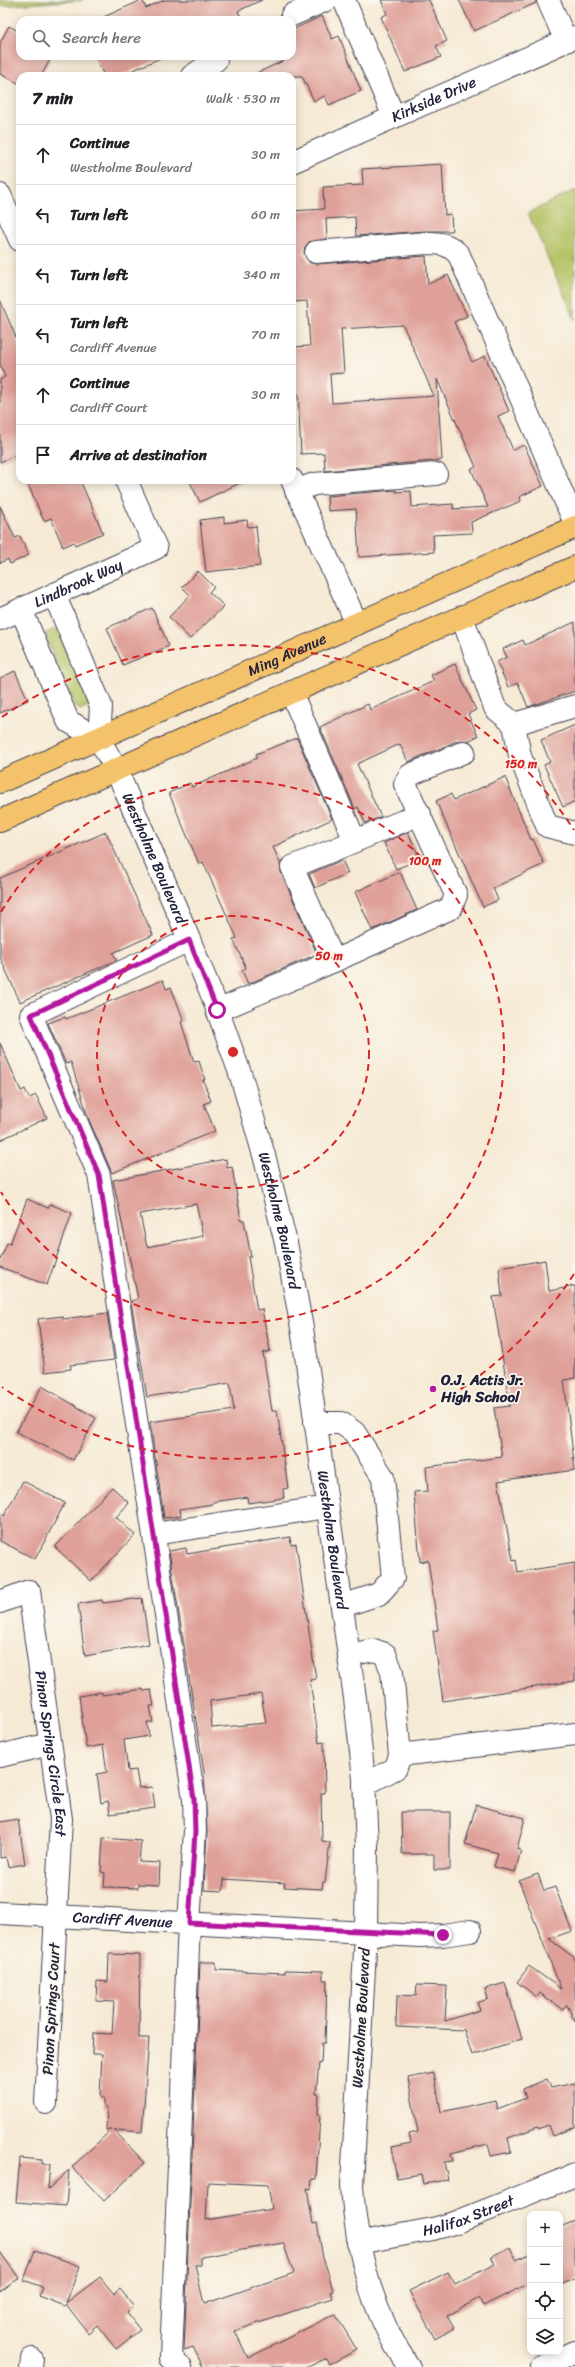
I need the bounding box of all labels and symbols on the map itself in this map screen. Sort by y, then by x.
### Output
street label: Kirkside Drive [387,69,481,130]
street label: Lindbrook Way [30,552,127,615]
street label: Ming Avenue [243,626,331,684]
text: 150 m [505,753,538,775]
street label: Westholme Boulevard [115,789,195,929]
text: 100 m [409,850,442,872]
text: 50 m [315,945,343,967]
route start [208,1001,226,1019]
centre of rings [226,1045,240,1059]
street label: Westholme Boulevard [251,1149,308,1293]
place label: O.J. Actis Jr. High School [440,1367,524,1410]
marker: O.J. Actis Jr. High School [428,1384,438,1394]
street label: Westholme Boulevard [310,1469,355,1612]
street label: Pinon Springs Circle East [27,1669,74,1838]
street label: Cardiff Avenue [72,1904,174,1935]
route end [434,1926,452,1944]
street label: Pinon Springs Court [35,1941,67,2076]
street label: Westholme Boulevard [344,1946,378,2089]
street label: Halifax Street [421,2187,519,2244]

